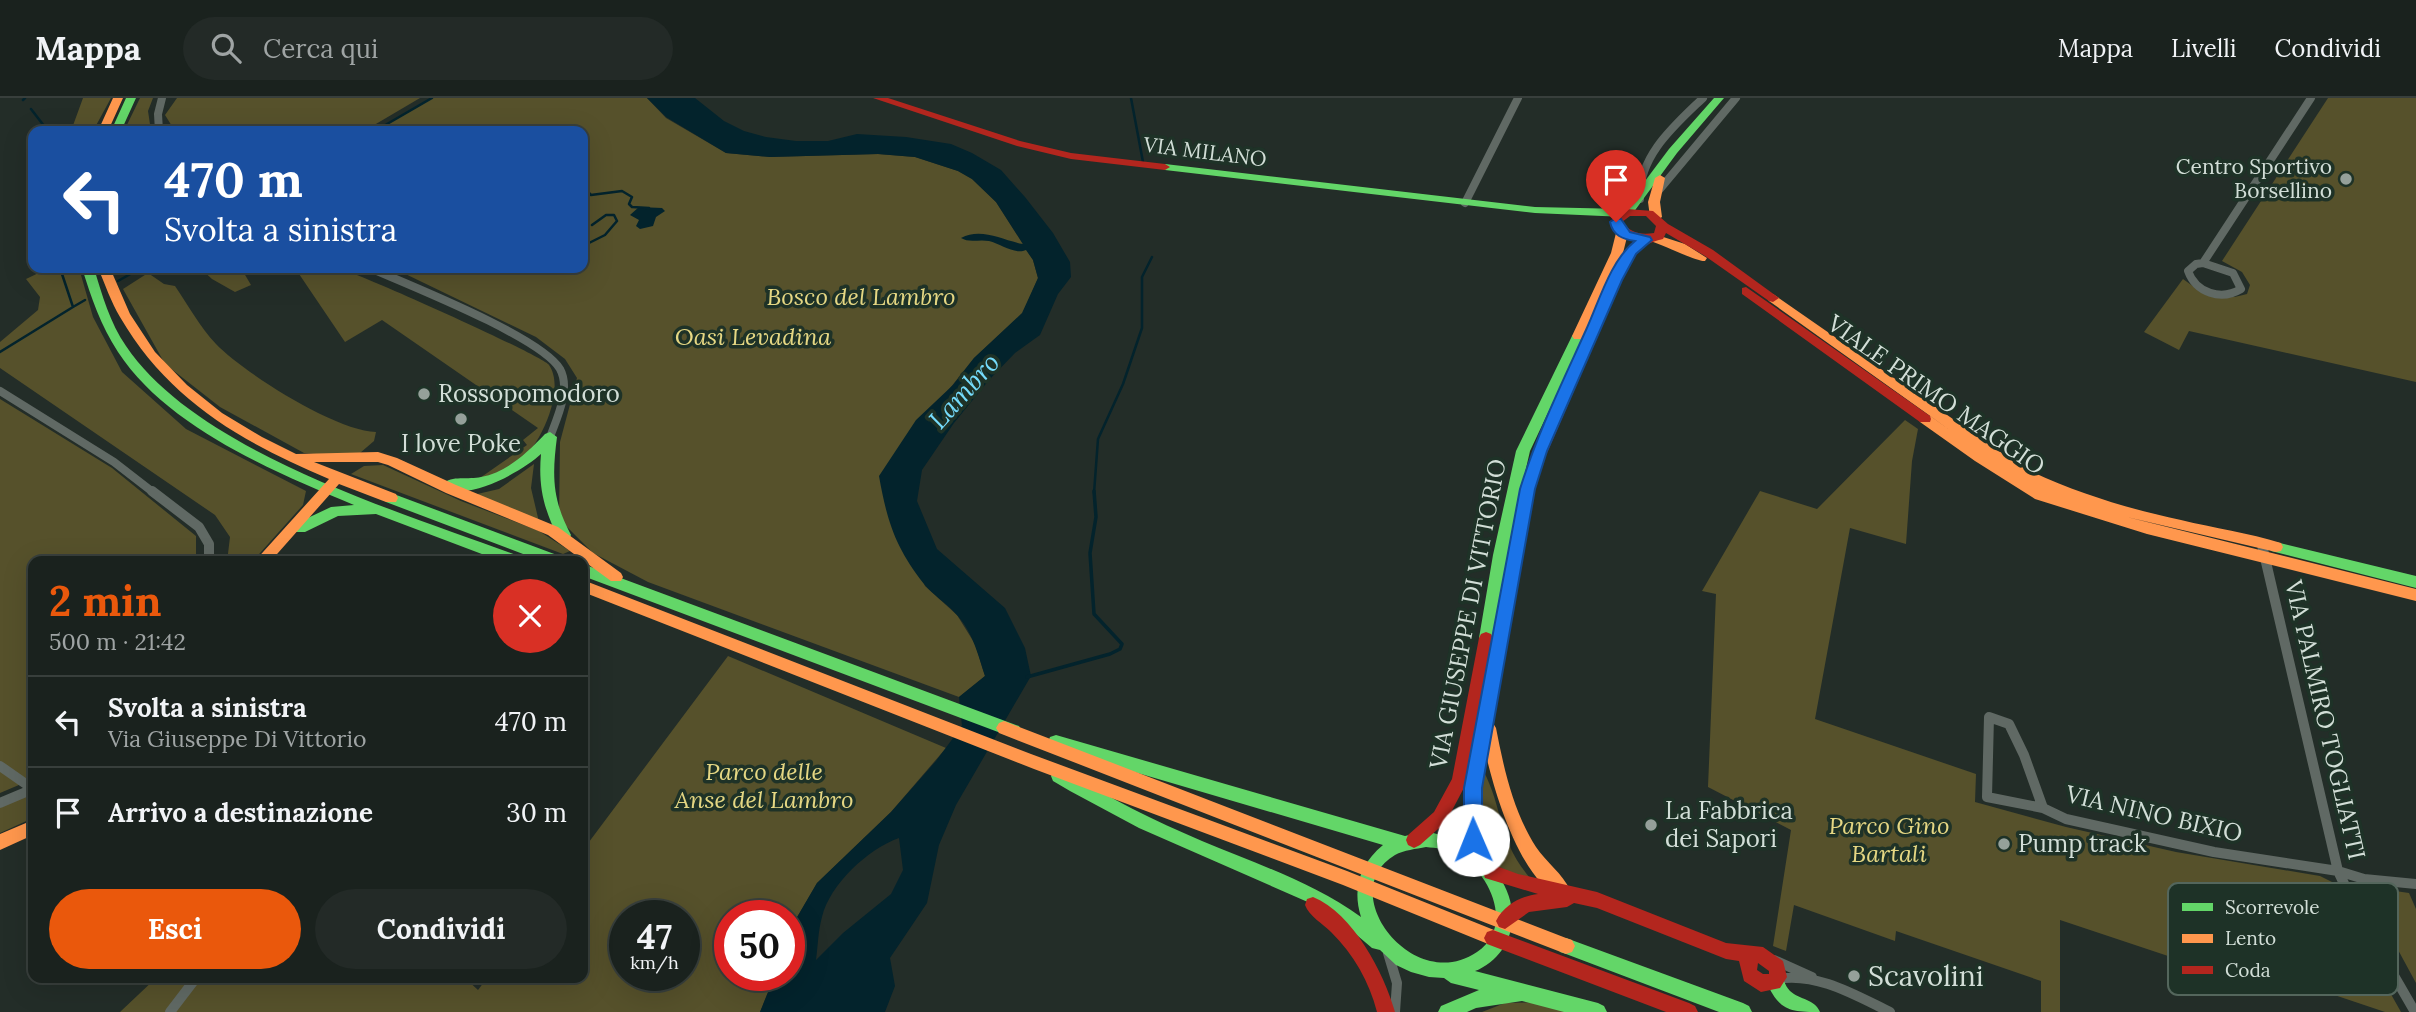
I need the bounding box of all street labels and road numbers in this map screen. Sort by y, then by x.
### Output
street label: VIA MILANO [1141,130,1268,172]
street label: VIALE PRIMO MAGGIO [1821,307,2051,481]
street label: VIA GIUSEPPE DI VITTORIO [1422,456,1513,773]
street label: VIA PALMIRO TOGLIATTI [2278,576,2373,863]
street label: VIA NINO BIXIO [2062,778,2245,849]

